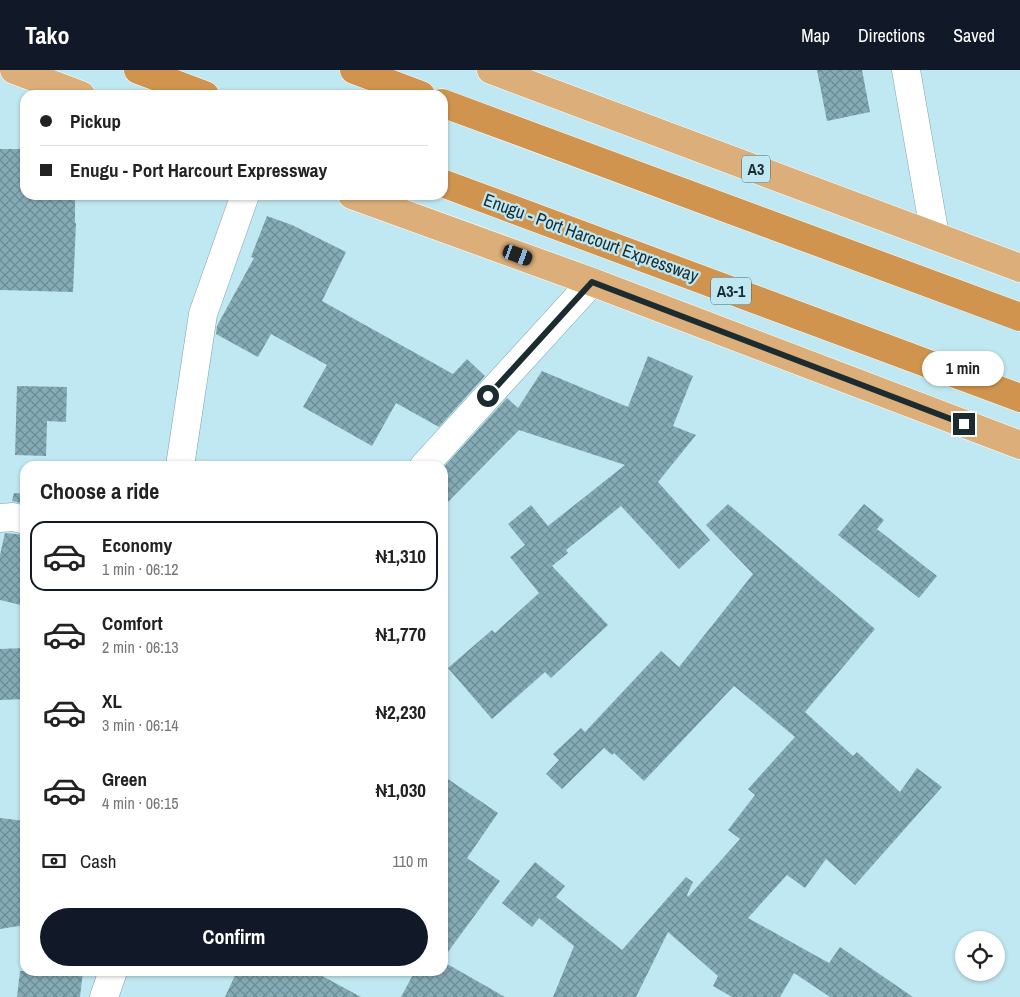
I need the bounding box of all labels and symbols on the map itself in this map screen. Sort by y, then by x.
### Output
road number: A3 [742,156,770,182]
street label: Enugu - Port Harcourt Expressway [480,187,703,288]
car [501,243,534,267]
road number: A3-1 [711,278,751,305]
callout: 1 min [923,352,1005,386]
route start [477,385,499,407]
route end [953,413,975,435]

